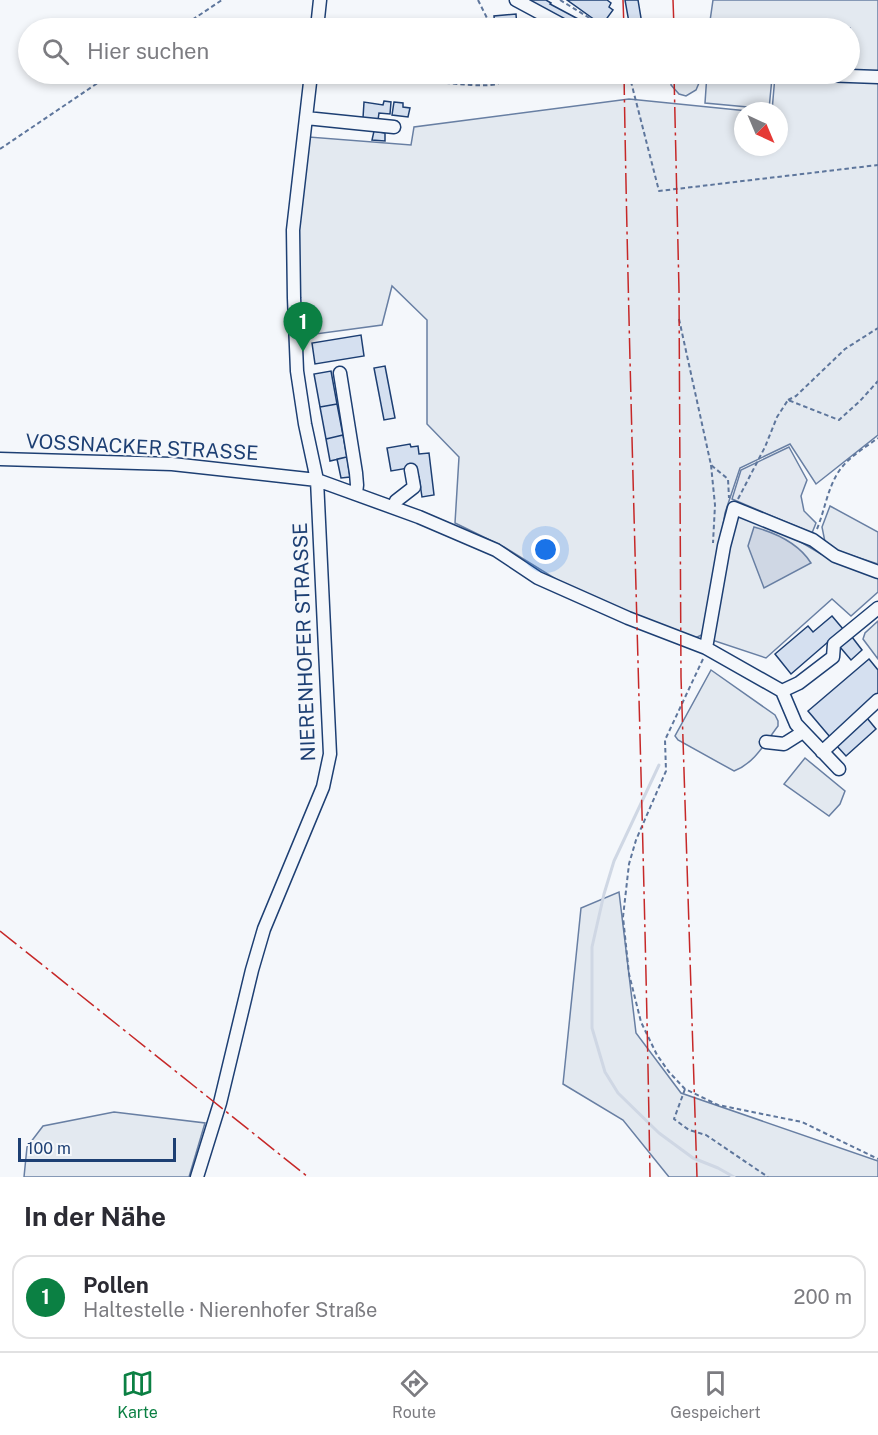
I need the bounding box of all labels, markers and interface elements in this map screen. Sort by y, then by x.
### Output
search box [18,18,860,84]
icon: search [39,35,72,68]
text: Hier suchen [87,38,209,64]
north arrow [734,102,788,156]
pin: 1 [284,302,322,352]
street label: VOSSNACKER STRASSE [25,429,259,465]
street label: NIERENHOFER STRASSE [288,522,320,762]
your location [531,535,560,564]
scale bar [18,1135,176,1162]
text: 100 m [27,1139,71,1158]
text: In der Nähe [24,1201,166,1232]
text: Pollen [83,1272,149,1298]
text: 1 [41,1285,50,1309]
text: 200 m [794,1285,852,1309]
text: Haltestelle · Nierenhofer Straße [83,1298,377,1322]
tab: Karte [117,1367,158,1422]
tab: Route [392,1367,436,1422]
tab: Gespeichert [670,1367,761,1422]

